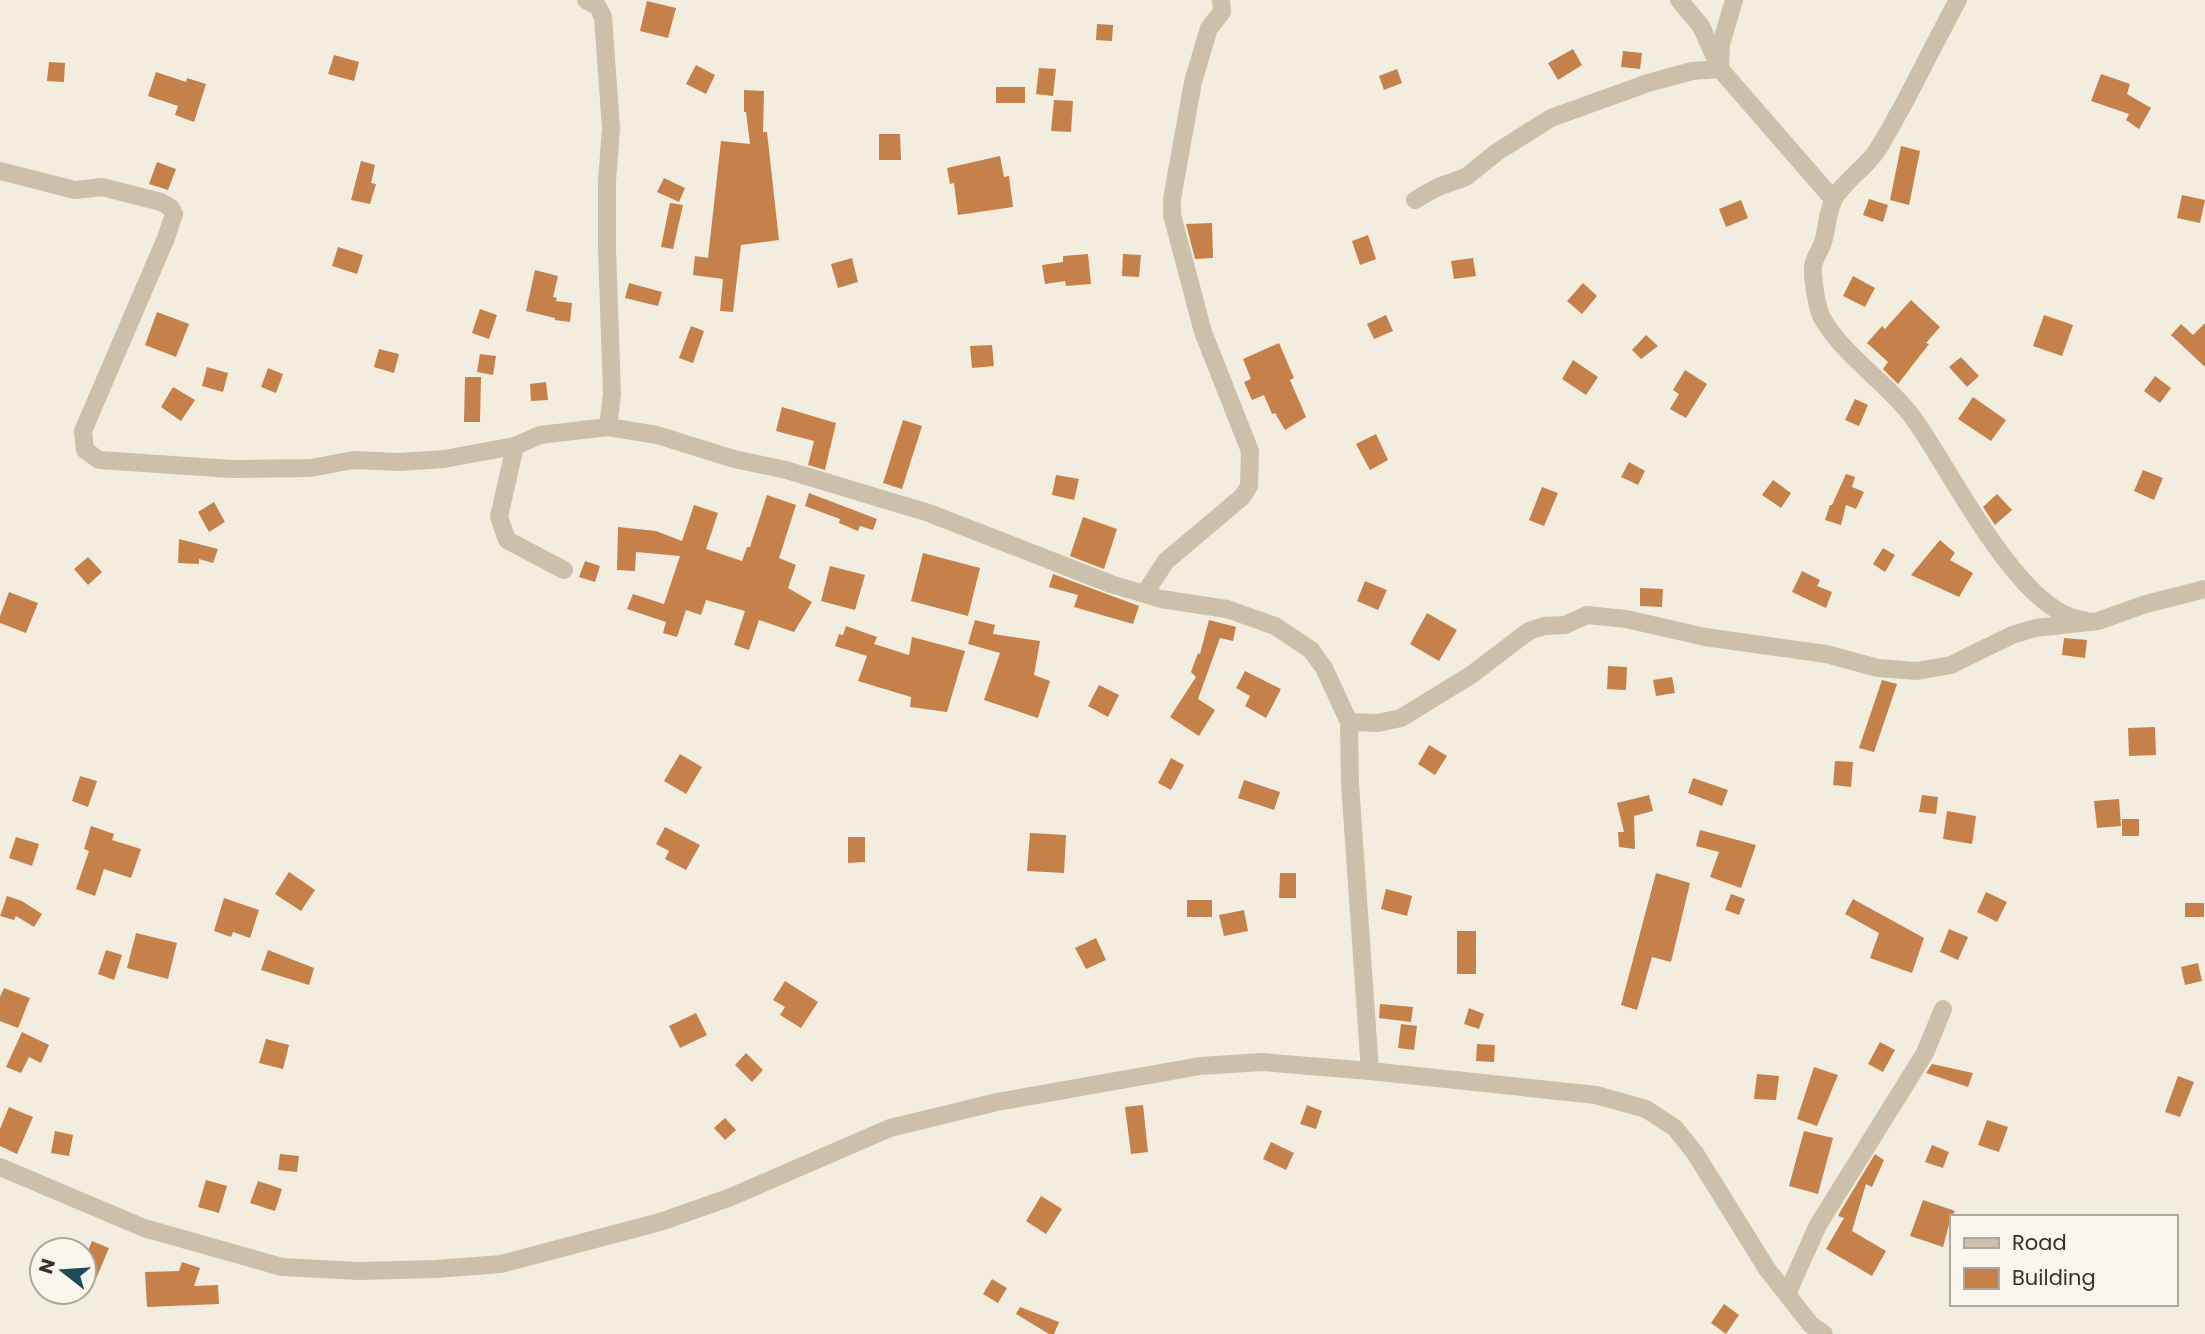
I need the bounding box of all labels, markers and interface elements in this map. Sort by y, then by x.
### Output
legend [1950,1215,2177,1306]
text: Road [2012,1228,2067,1257]
north arrow [28,1236,98,1306]
text: N [32,1255,62,1277]
text: Building [2012,1263,2096,1292]

